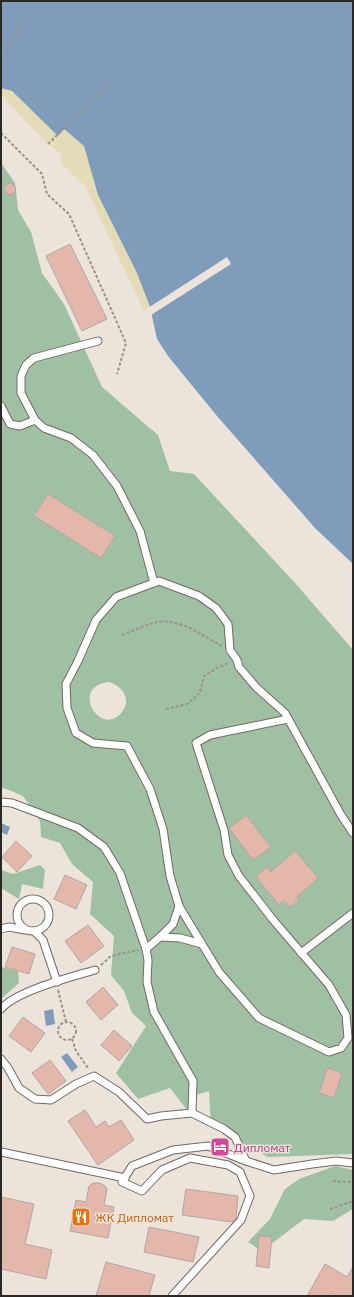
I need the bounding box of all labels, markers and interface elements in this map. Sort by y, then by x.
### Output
hotel icon: Дипломат [209,1136,231,1158]
place label: Дипломат [234,1140,291,1155]
restaurant icon: ЖК Дипломат [70,1206,92,1228]
place label: ЖК Дипломат [95,1210,174,1225]

